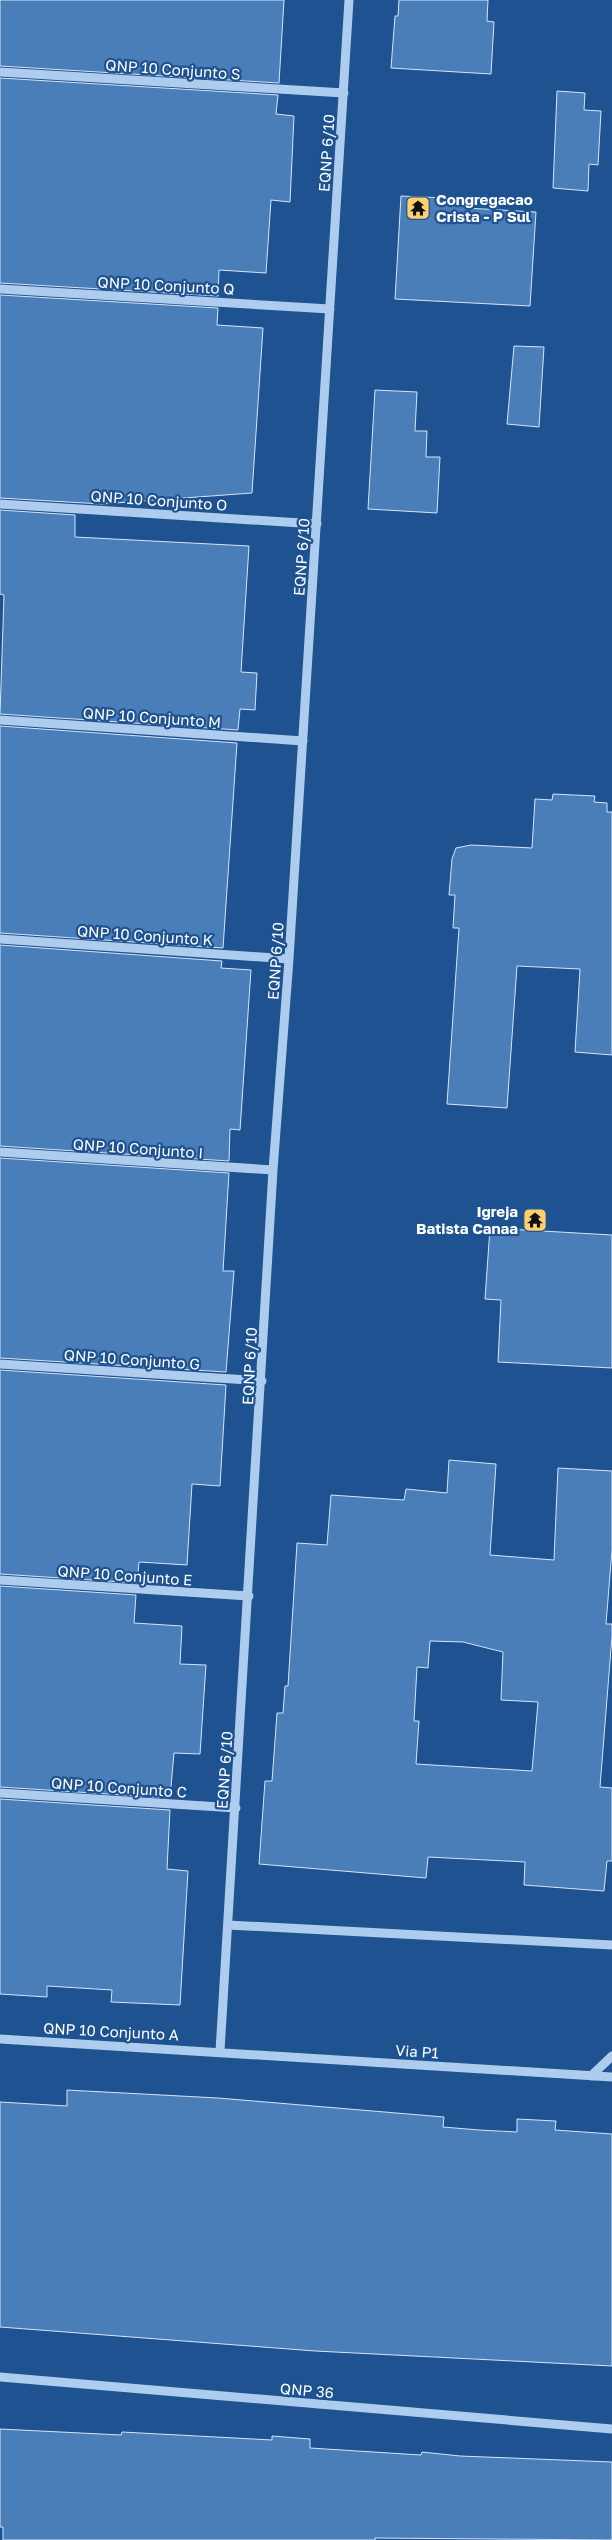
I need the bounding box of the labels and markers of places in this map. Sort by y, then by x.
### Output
place label: Congregacao Crista - P Sul [436,190,533,225]
temple icon: Congregacao Crista - P Sul [405,195,431,221]
place label: Igreja Batista Canaa [416,1202,518,1237]
temple icon: Igreja Batista Canaa [522,1207,548,1233]

